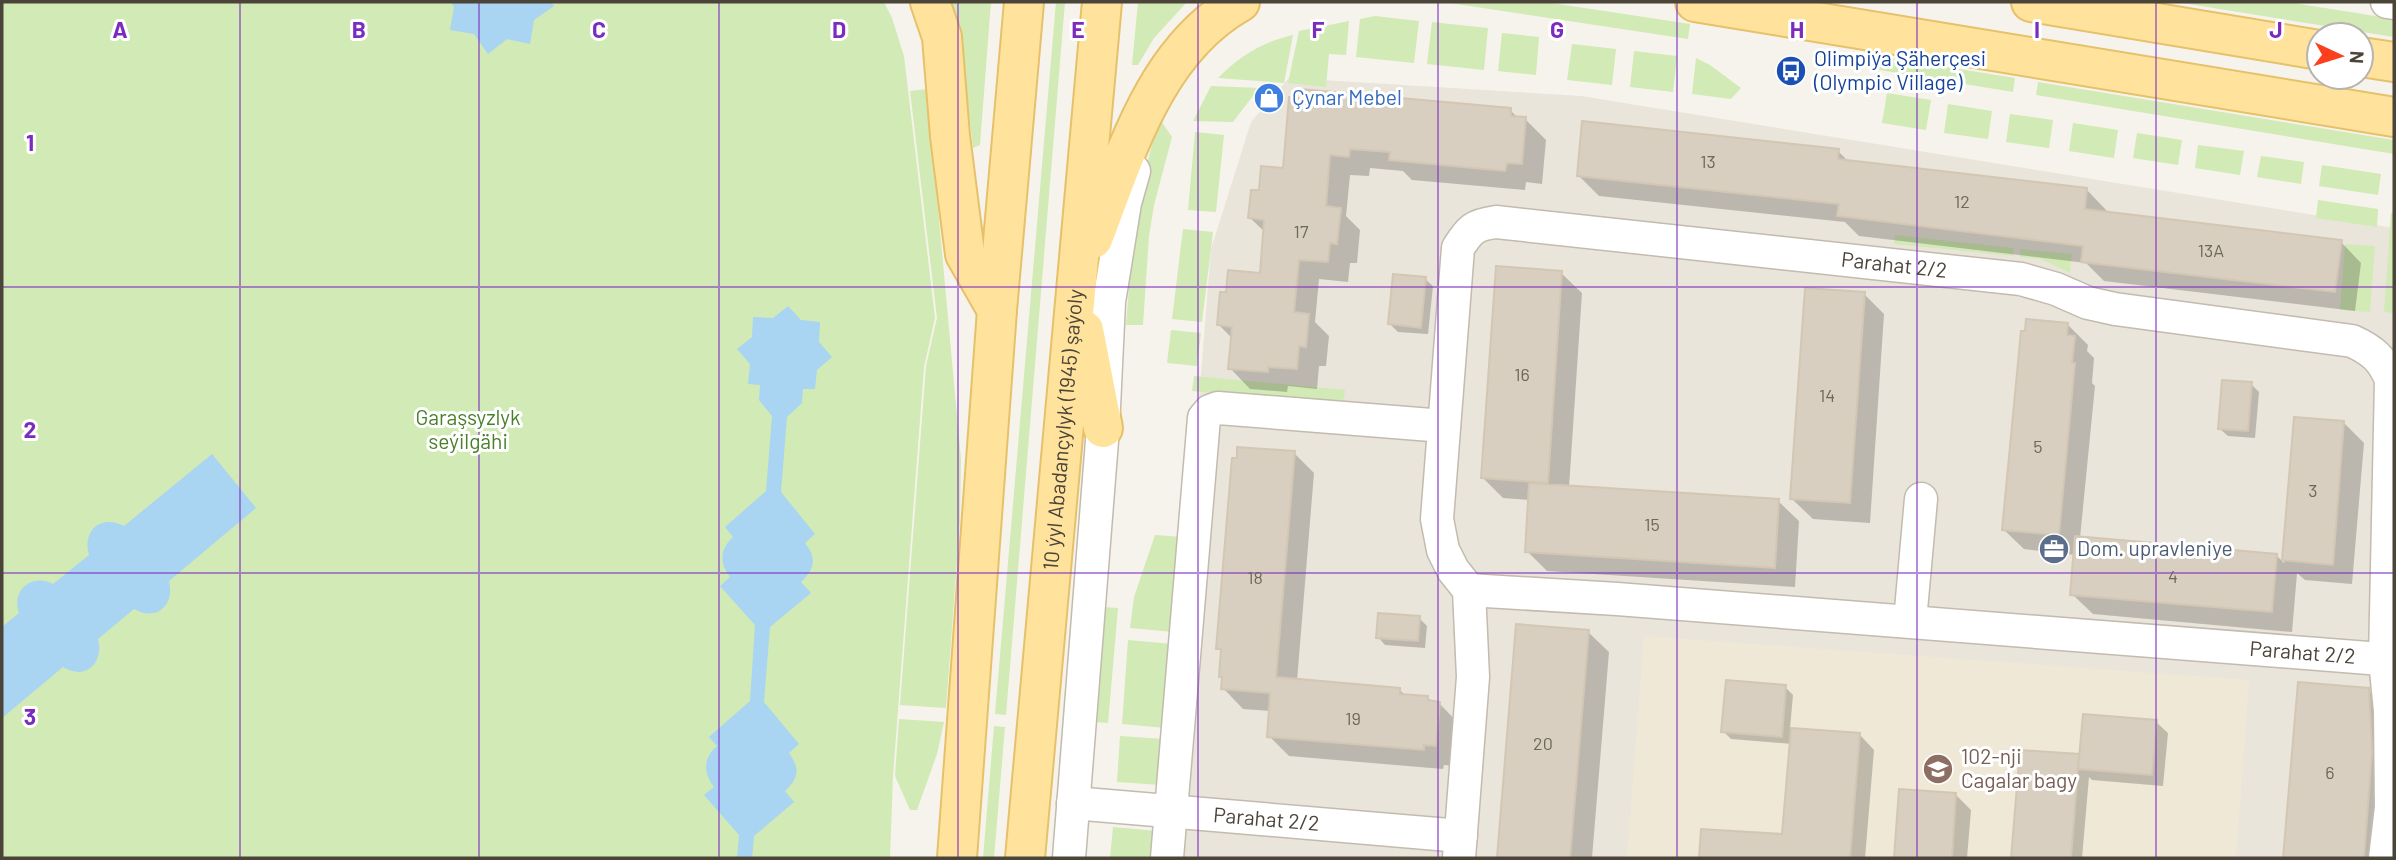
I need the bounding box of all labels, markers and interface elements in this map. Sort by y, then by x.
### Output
text: A [112,15,128,43]
text: B [352,15,366,43]
text: C [592,15,606,43]
text: D [832,15,846,43]
text: E [1071,15,1085,43]
text: F [1312,15,1325,43]
text: G [1550,15,1564,43]
text: H [1790,15,1804,43]
text: I [2034,15,2040,43]
text: J [2269,15,2283,43]
north arrow [2305,21,2375,91]
place label: Olimpiýa Şäherçesi (Olympic Village) [1813,45,1986,94]
text: N [2346,50,2369,64]
bus stop icon: Olimpiýa Şäherçesi (Olympic Village) [1774,54,1808,88]
shop icon: Çynar Mebel [1252,81,1286,115]
place label: Çynar Mebel [1292,84,1402,109]
text: 1 [26,128,34,156]
house number: 13 [1700,150,1716,172]
house number: 12 [1954,190,1970,212]
house number: 17 [1294,220,1309,242]
house number: 13A [2198,239,2224,261]
street label: Parahat 2/2 [1840,246,1948,282]
street label: 10 ýyl Abadançylyk (1945) şaýoly [1037,288,1087,571]
house number: 16 [1514,363,1530,385]
house number: 14 [1819,384,1835,406]
park label: Garaşsyzlyk seýilgähi [415,404,521,453]
text: 2 [24,415,36,443]
house number: 5 [2033,435,2043,457]
house number: 3 [2308,479,2318,501]
house number: 15 [1644,513,1660,535]
office icon: Dom. upravleniye [2037,532,2071,566]
place label: Dom. upravleniye [2077,535,2233,560]
house number: 4 [2168,565,2178,587]
house number: 18 [1247,566,1263,588]
street label: Parahat 2/2 [2249,635,2357,668]
text: 3 [24,702,36,730]
house number: 19 [1345,707,1361,729]
house number: 20 [1533,732,1553,754]
place label: 102-nji Cagalar bagy [1961,743,2077,792]
school or university icon: 102-nji Cagalar bagy [1921,752,1955,786]
house number: 6 [2325,761,2335,783]
street label: Parahat 2/2 [1212,801,1320,835]

